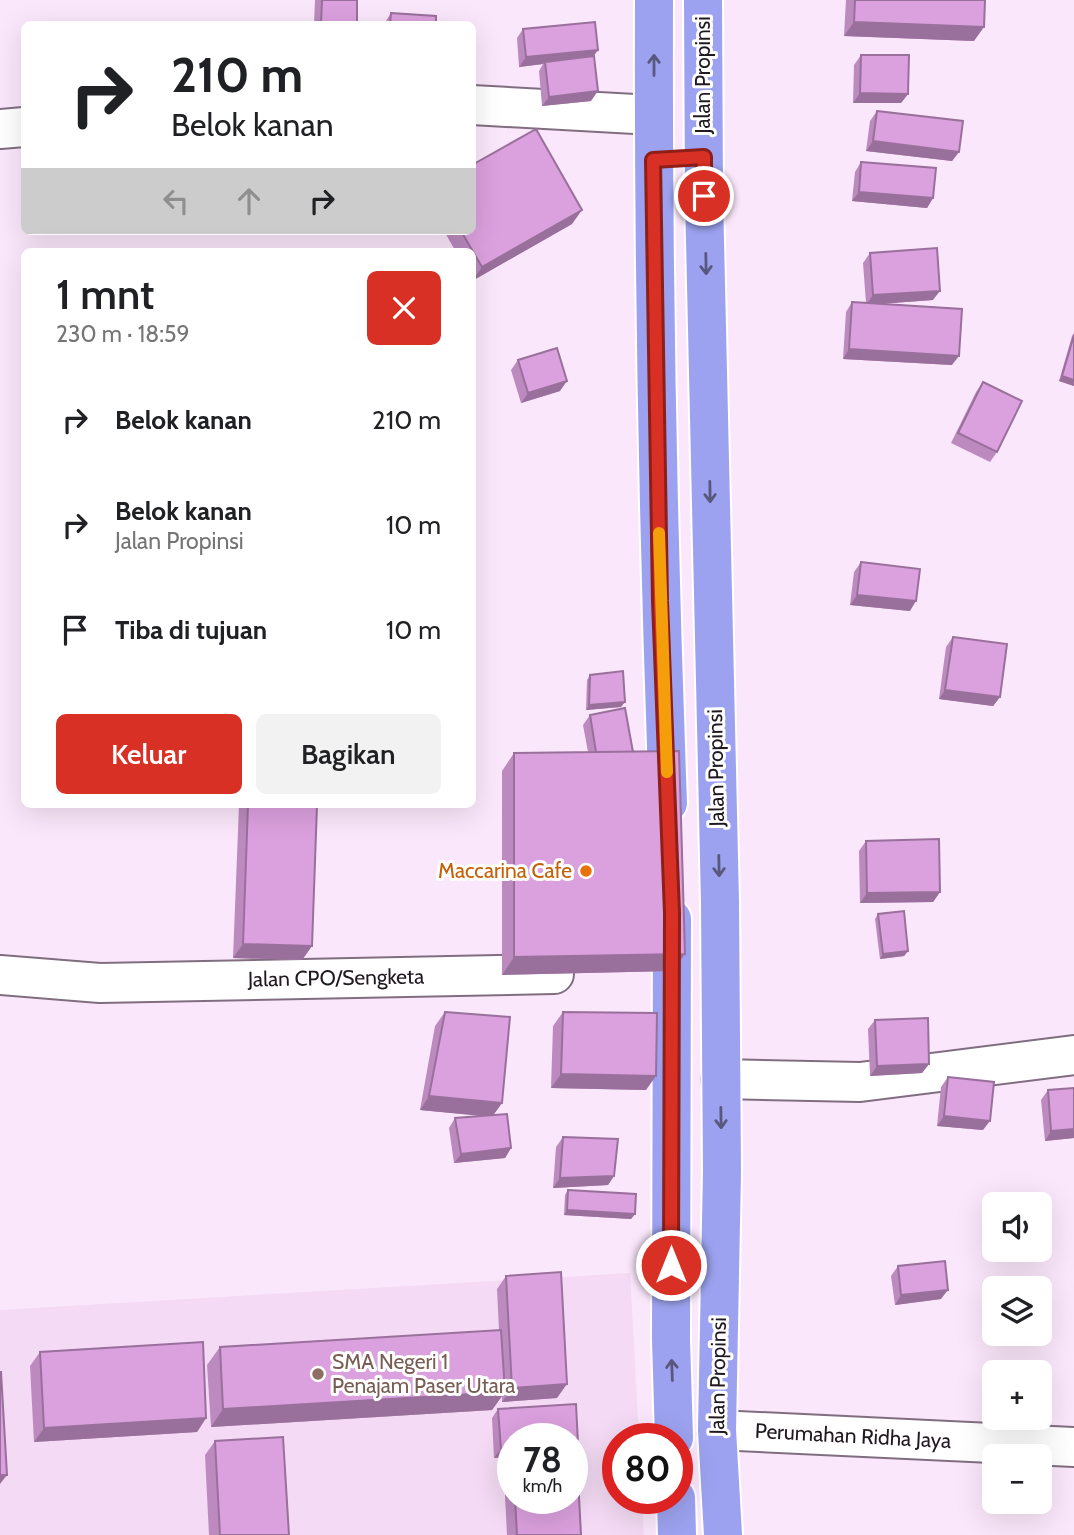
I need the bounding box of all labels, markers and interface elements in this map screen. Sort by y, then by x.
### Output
street label: Jalan Propinsi [690,16,715,135]
text: 210 m [171,45,303,104]
icon: right [56,49,147,140]
one-way arrow [647,54,661,77]
text: Belok kanan [171,105,334,144]
pin [674,166,734,226]
icon: arrive [685,177,723,215]
icon: left [157,182,195,220]
icon: ahead [230,182,268,220]
icon: right [303,182,341,220]
one-way arrow [699,252,713,275]
text: 1 mnt [56,268,154,320]
button: close [367,271,441,345]
text: 230 m · 18:59 [56,320,189,348]
icon: right [56,401,94,439]
text: Belok kanan [115,404,252,436]
text: 210 m [372,404,441,436]
one-way arrow [703,480,717,503]
text: Belok kanan [115,495,252,527]
icon: right [56,506,94,544]
text: 10 m [386,509,441,541]
text: Jalan Propinsi [115,527,244,555]
icon: arrive [56,611,94,649]
text: Tiba di tujuan [115,614,267,646]
text: 10 m [386,614,441,646]
street label: Jalan Propinsi [702,709,729,828]
button: Keluar [56,714,242,794]
button: Bagikan [256,714,441,794]
one-way arrow [712,854,725,877]
place label: Maccarina Cafe [438,858,572,883]
marker: Maccarina Cafe [578,863,594,879]
street label: Jalan CPO/Sengketa [247,963,424,992]
one-way arrow [714,1106,728,1129]
map controls [982,1192,1052,1514]
button: sound [982,1192,1052,1262]
position arrow [634,1228,708,1302]
button: layers [982,1276,1052,1346]
street label: Jalan Propinsi [704,1317,731,1436]
place label: SMA Negeri 1 Penajam Paser Utara [332,1349,515,1399]
one-way arrow [665,1359,679,1382]
button: + [982,1360,1052,1430]
marker: SMA Negeri 1 Penajam Paser Utara [310,1366,326,1382]
street label: Perumahan Ridha Jaya [754,1418,952,1453]
speed limit sign: 80 [602,1423,693,1514]
text: 78 [523,1438,562,1481]
button: − [982,1444,1052,1514]
text: km/h [523,1475,562,1497]

